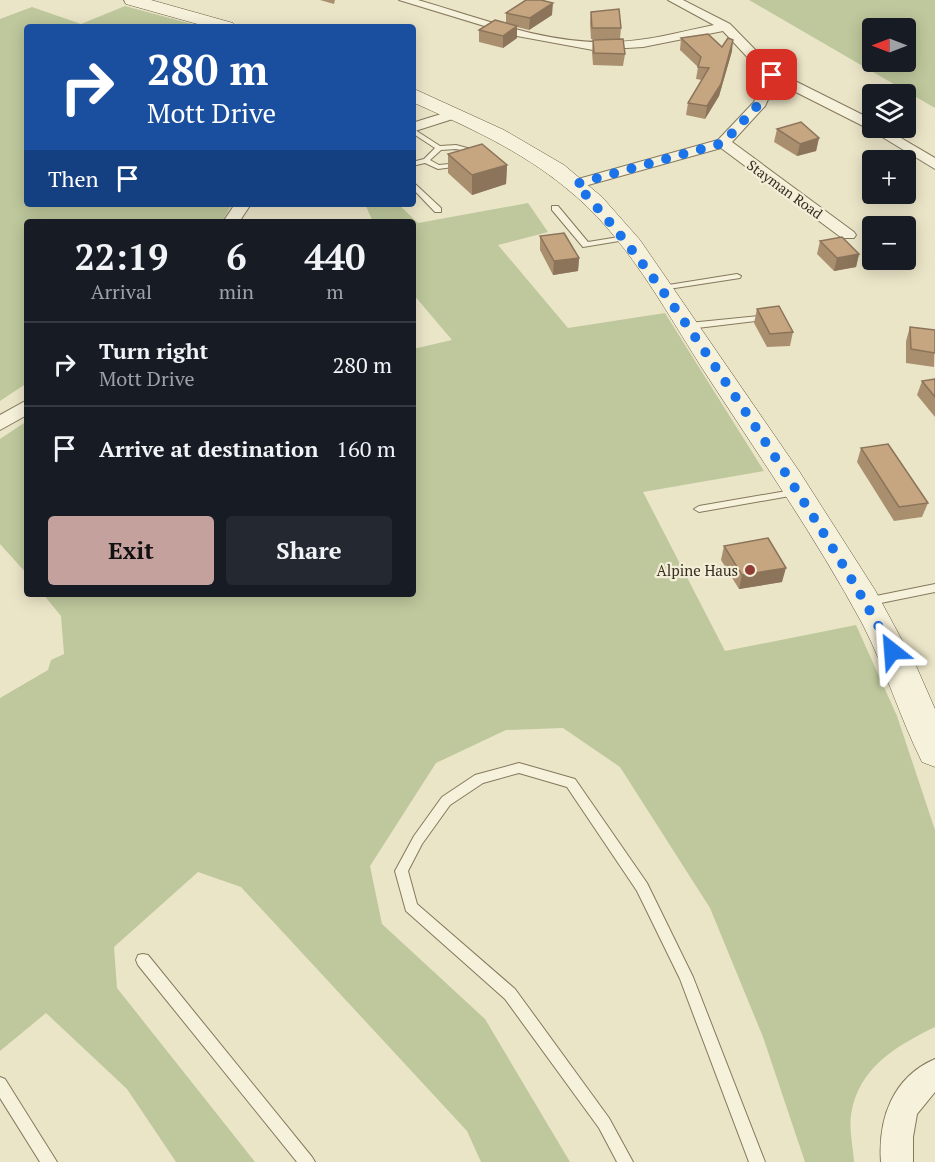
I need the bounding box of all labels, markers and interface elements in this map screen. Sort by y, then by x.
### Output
north arrow [862,18,916,72]
map controls [862,18,916,270]
text: 280 m [147,41,268,97]
icon: right [48,48,126,126]
pin [746,49,797,100]
icon: arrive [755,58,788,91]
button: layers [862,84,916,138]
text: Mott Drive [147,95,276,131]
button: + [862,150,916,204]
street label: Stayman Road [743,155,827,223]
icon: arrive [111,162,144,195]
text: Then [48,164,99,193]
button: − [862,216,916,270]
text: 22:19 [75,233,168,280]
text: 6 [226,233,247,280]
text: 440 [304,233,365,280]
text: Arrival [91,278,152,305]
text: min [219,278,254,305]
text: m [326,278,344,305]
text: Turn right [99,336,208,365]
icon: right [48,348,81,381]
text: 280 m [332,350,392,379]
text: Mott Drive [99,365,195,392]
icon: arrive [48,432,81,465]
text: Arrive at destination [99,434,318,463]
text: 160 m [336,434,396,463]
button: Exit [48,516,214,585]
button: Share [226,516,392,585]
place label: Alpine Haus [657,560,738,580]
marker: Alpine Haus [743,563,757,577]
position arrow [860,619,924,683]

